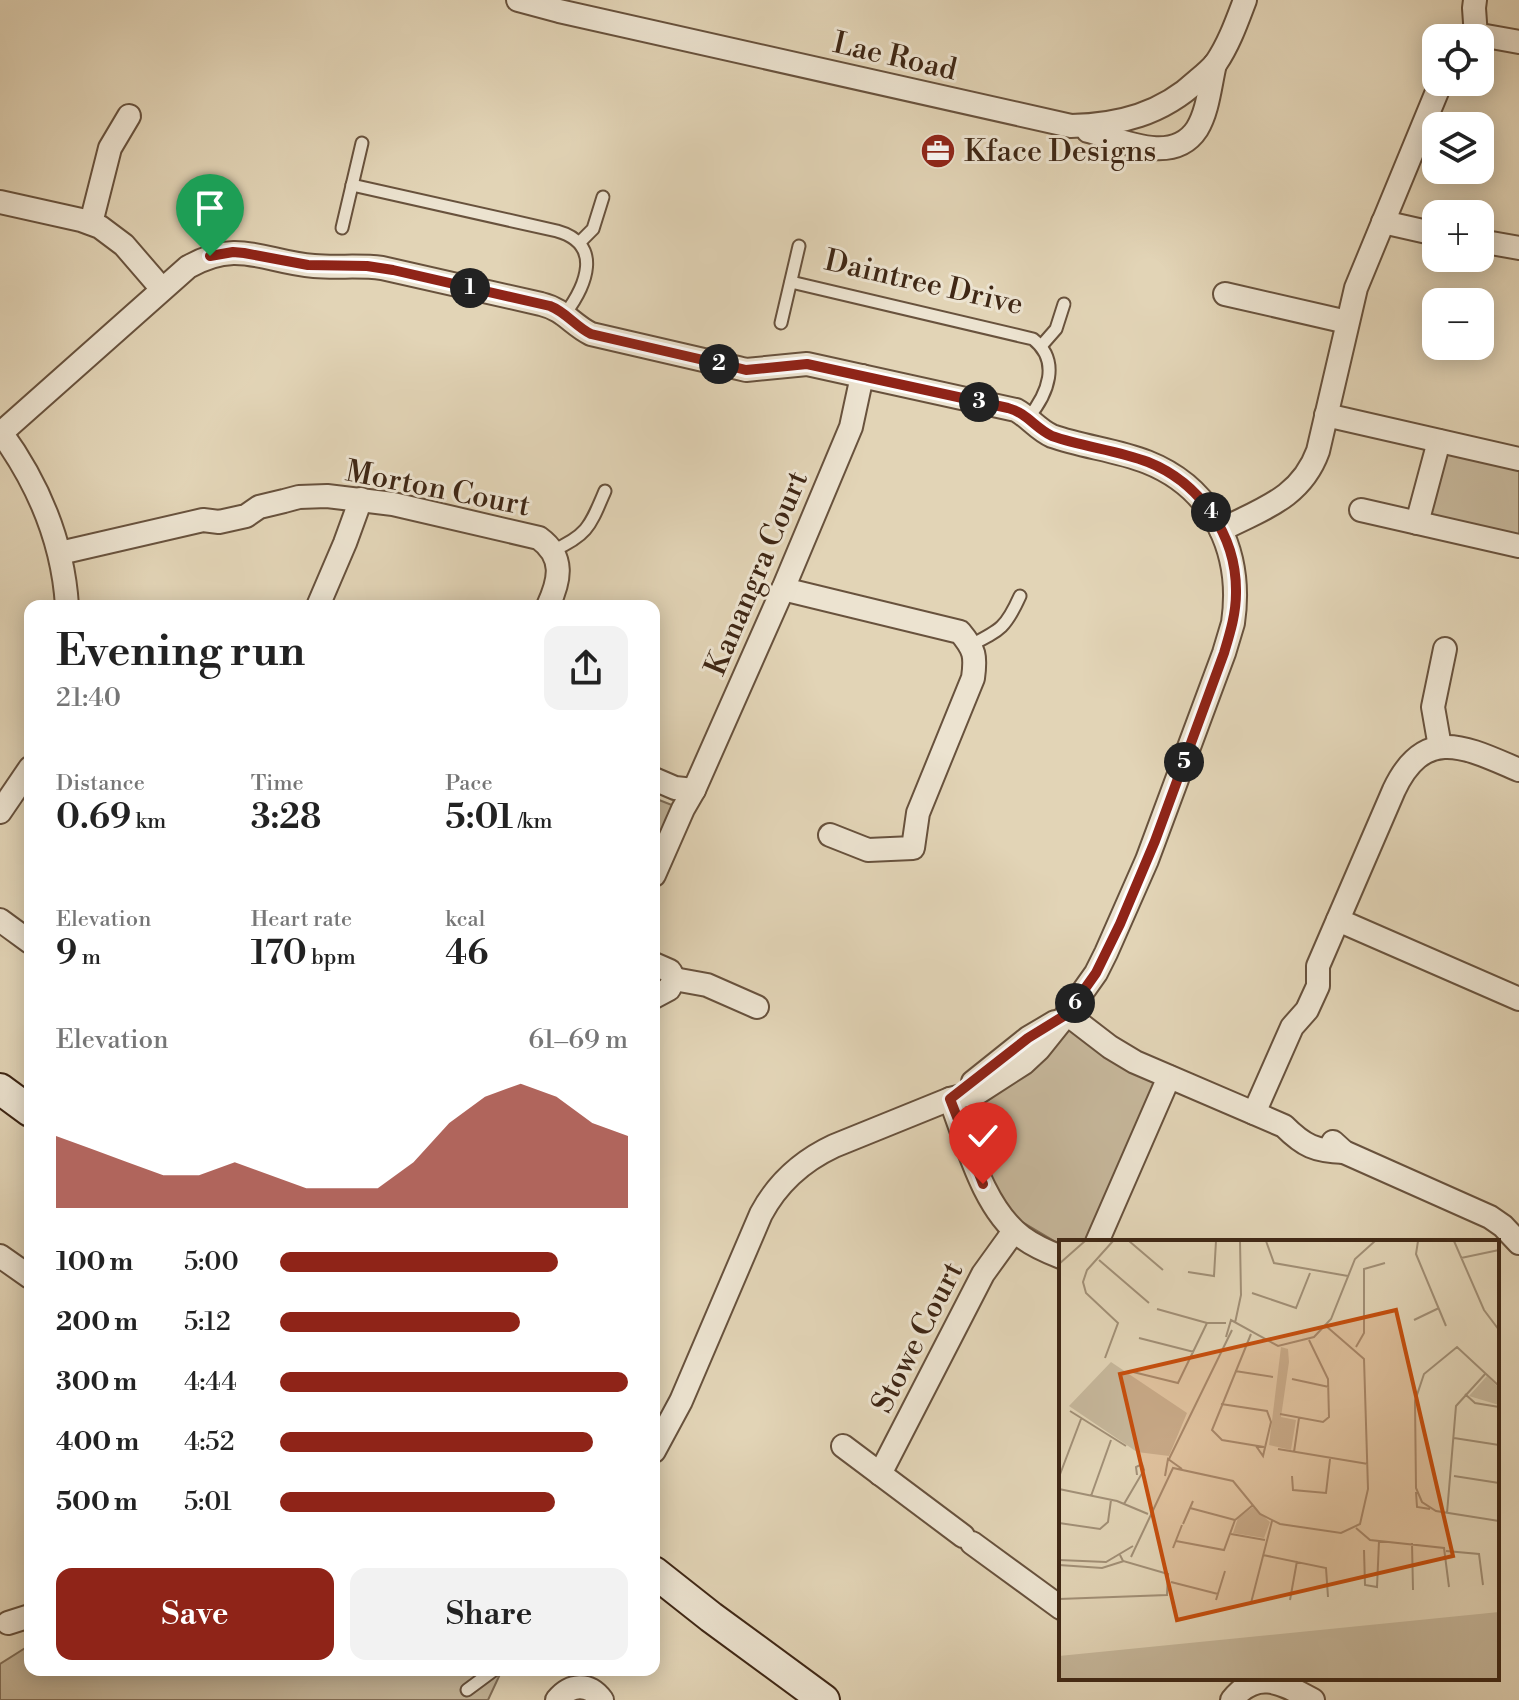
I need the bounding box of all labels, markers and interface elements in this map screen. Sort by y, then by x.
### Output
street label: Lae Road [829,24,960,90]
map controls [1422,24,1494,360]
button: locate [1422,24,1494,96]
button: layers [1422,112,1494,184]
office icon: Kface Designs [919,132,957,170]
place label: Kface Designs [964,133,1156,171]
pin [176,174,244,256]
icon: arrive [188,186,232,230]
button: + [1422,200,1494,272]
street label: Daintree Drive [821,242,1027,324]
pin: 1 [450,268,490,308]
text: 1 [465,274,475,301]
button: − [1422,288,1494,360]
pin: 2 [699,344,739,384]
text: 2 [712,350,726,377]
pin: 3 [959,382,999,422]
text: 3 [972,388,986,415]
street label: Morton Court [342,452,534,526]
street label: Kanangra Court [697,465,817,681]
pin: 4 [1191,492,1231,532]
text: 4 [1204,498,1218,525]
text: Evening run [56,624,305,679]
button: share [544,626,628,710]
text: 21:40 [56,682,121,714]
pin: 5 [1164,742,1204,782]
text: 5 [1177,748,1191,775]
text: Distance [56,770,145,797]
text: Time [251,770,304,797]
text: Pace [445,770,493,797]
text: 0.69 [56,797,131,839]
text: 3:28 [251,797,321,839]
text: 5:01 [445,797,513,839]
text: km [131,808,166,835]
text: /km [513,808,553,835]
text: Elevation [56,906,151,933]
text: Heart rate [251,906,352,933]
text: kcal [445,906,485,933]
text: 9 [56,933,77,975]
text: 170 [251,933,307,975]
text: 46 [445,933,488,975]
text: m [77,944,101,971]
text: bpm [307,944,356,971]
pin: 6 [1055,983,1095,1023]
text: 6 [1068,989,1082,1016]
text: Elevation [56,1024,169,1056]
text: 61–69 m [528,1024,628,1056]
pin [949,1102,1017,1184]
icon: check [961,1114,1005,1158]
inset map [1059,1240,1499,1680]
text: 100 m [56,1246,133,1278]
text: 5:00 [184,1246,239,1278]
street label: Stowe Court [864,1255,972,1419]
text: 200 m [56,1306,138,1338]
text: 5:12 [184,1306,231,1338]
text: 300 m [56,1366,137,1398]
text: 4:44 [184,1366,237,1398]
text: 400 m [56,1426,139,1458]
text: 4:52 [184,1426,235,1458]
text: 500 m [56,1486,138,1518]
text: 5:01 [184,1486,232,1518]
button: Save [56,1568,334,1660]
button: Share [350,1568,628,1660]

